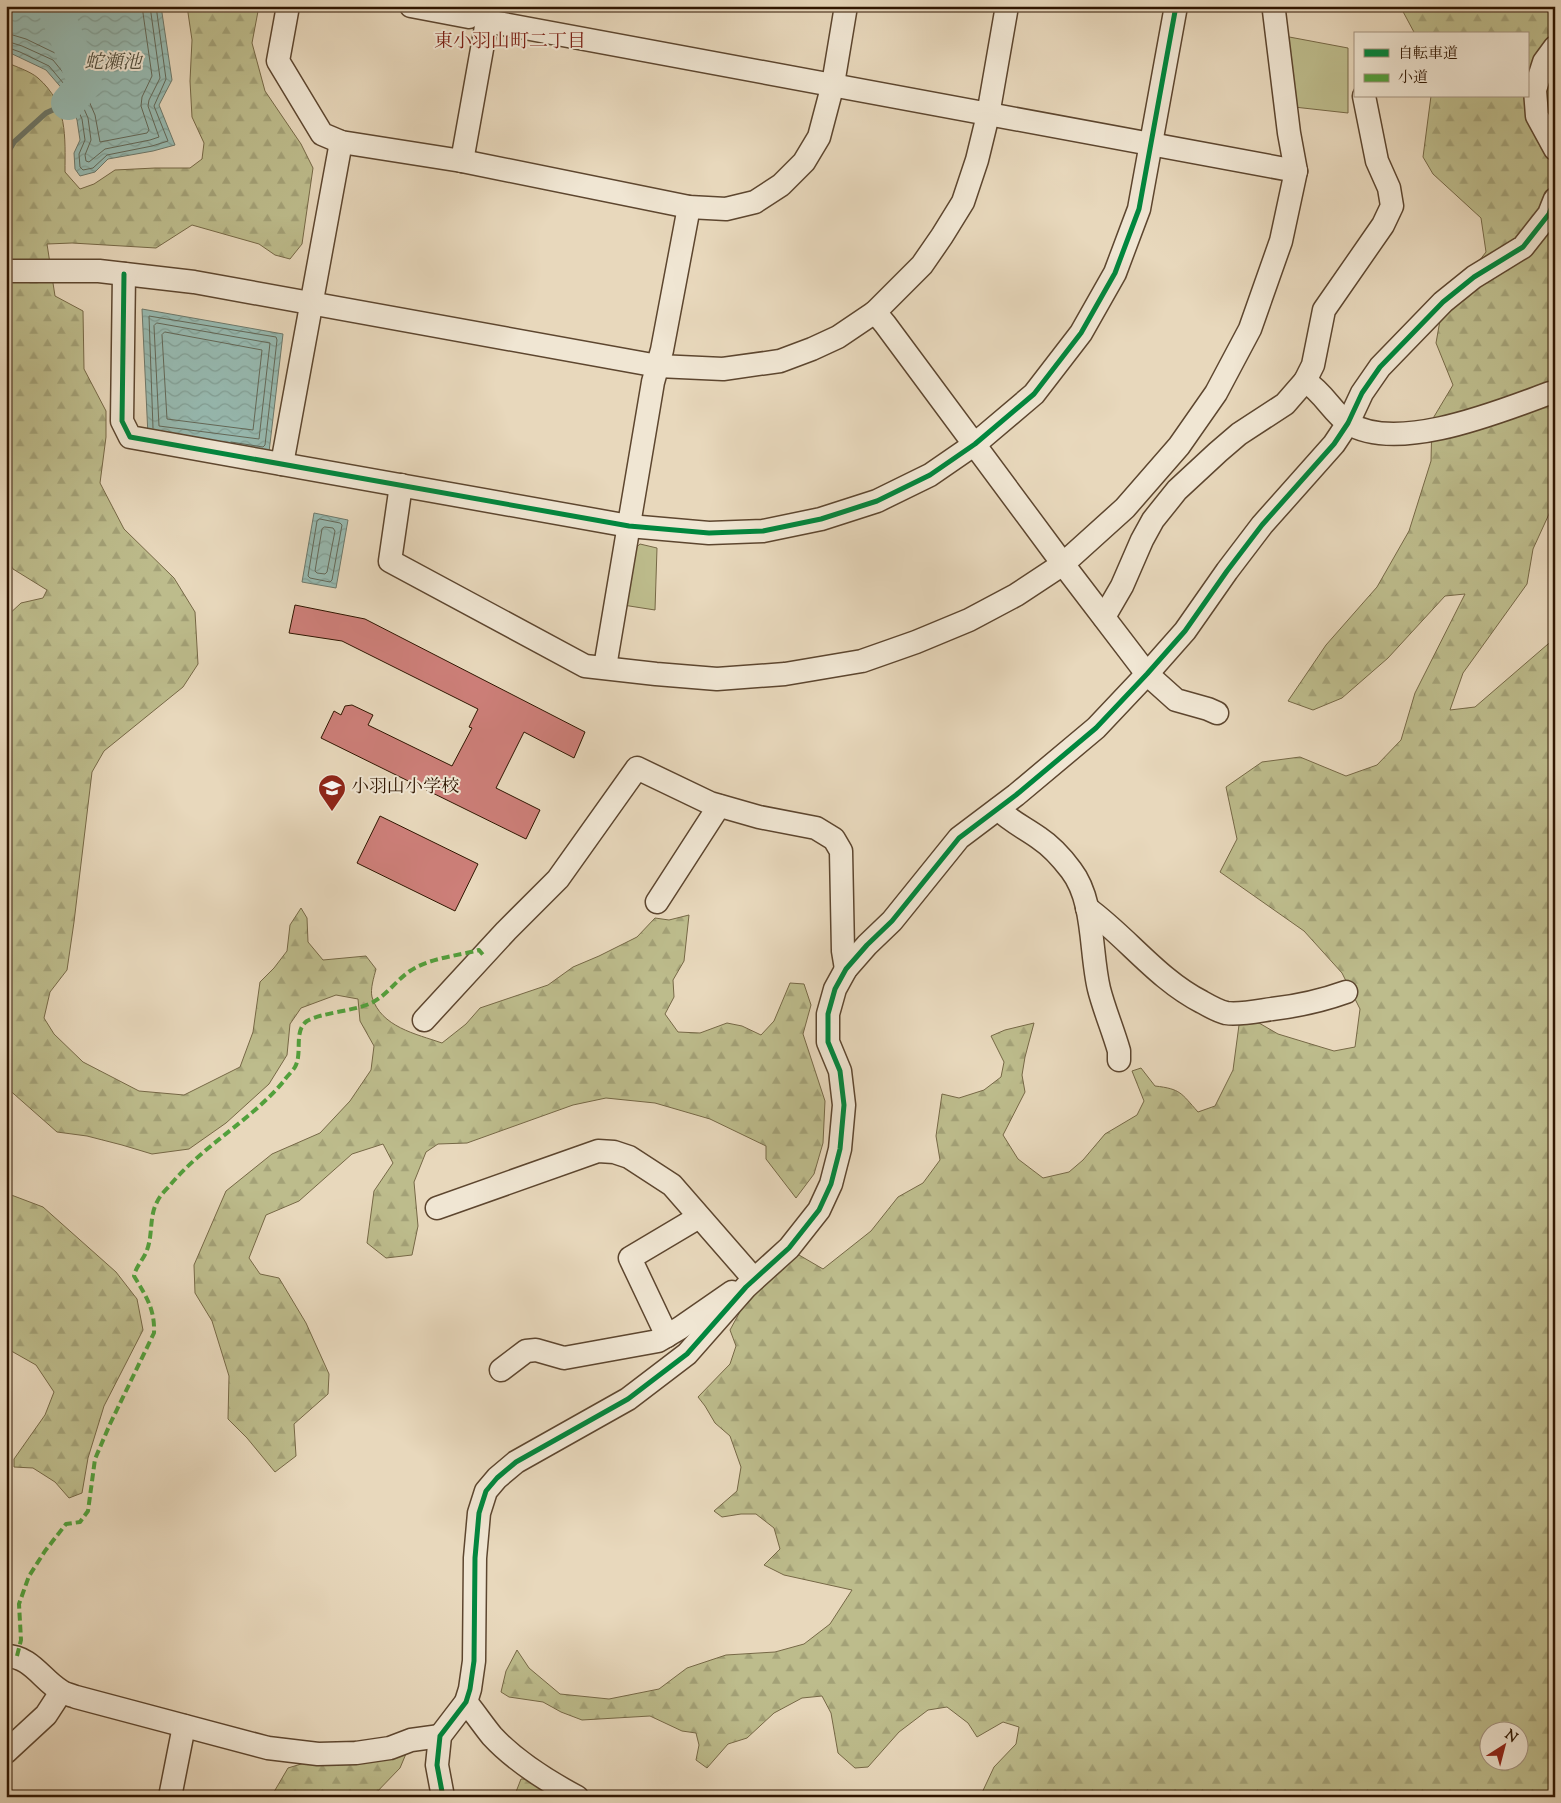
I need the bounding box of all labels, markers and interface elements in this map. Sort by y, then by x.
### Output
district label: 東小羽山町二丁目 [434,29,586,56]
legend [1354,32,1528,98]
text: 自転車道 [1398,44,1458,65]
water label: 蛇瀬池 [84,50,143,77]
text: 小道 [1398,68,1428,89]
school or university icon: 小羽山小学校 [317,773,347,812]
place label: 小羽山小学校 [351,775,459,801]
north arrow [1478,1720,1528,1770]
text: N [1500,1726,1521,1748]

